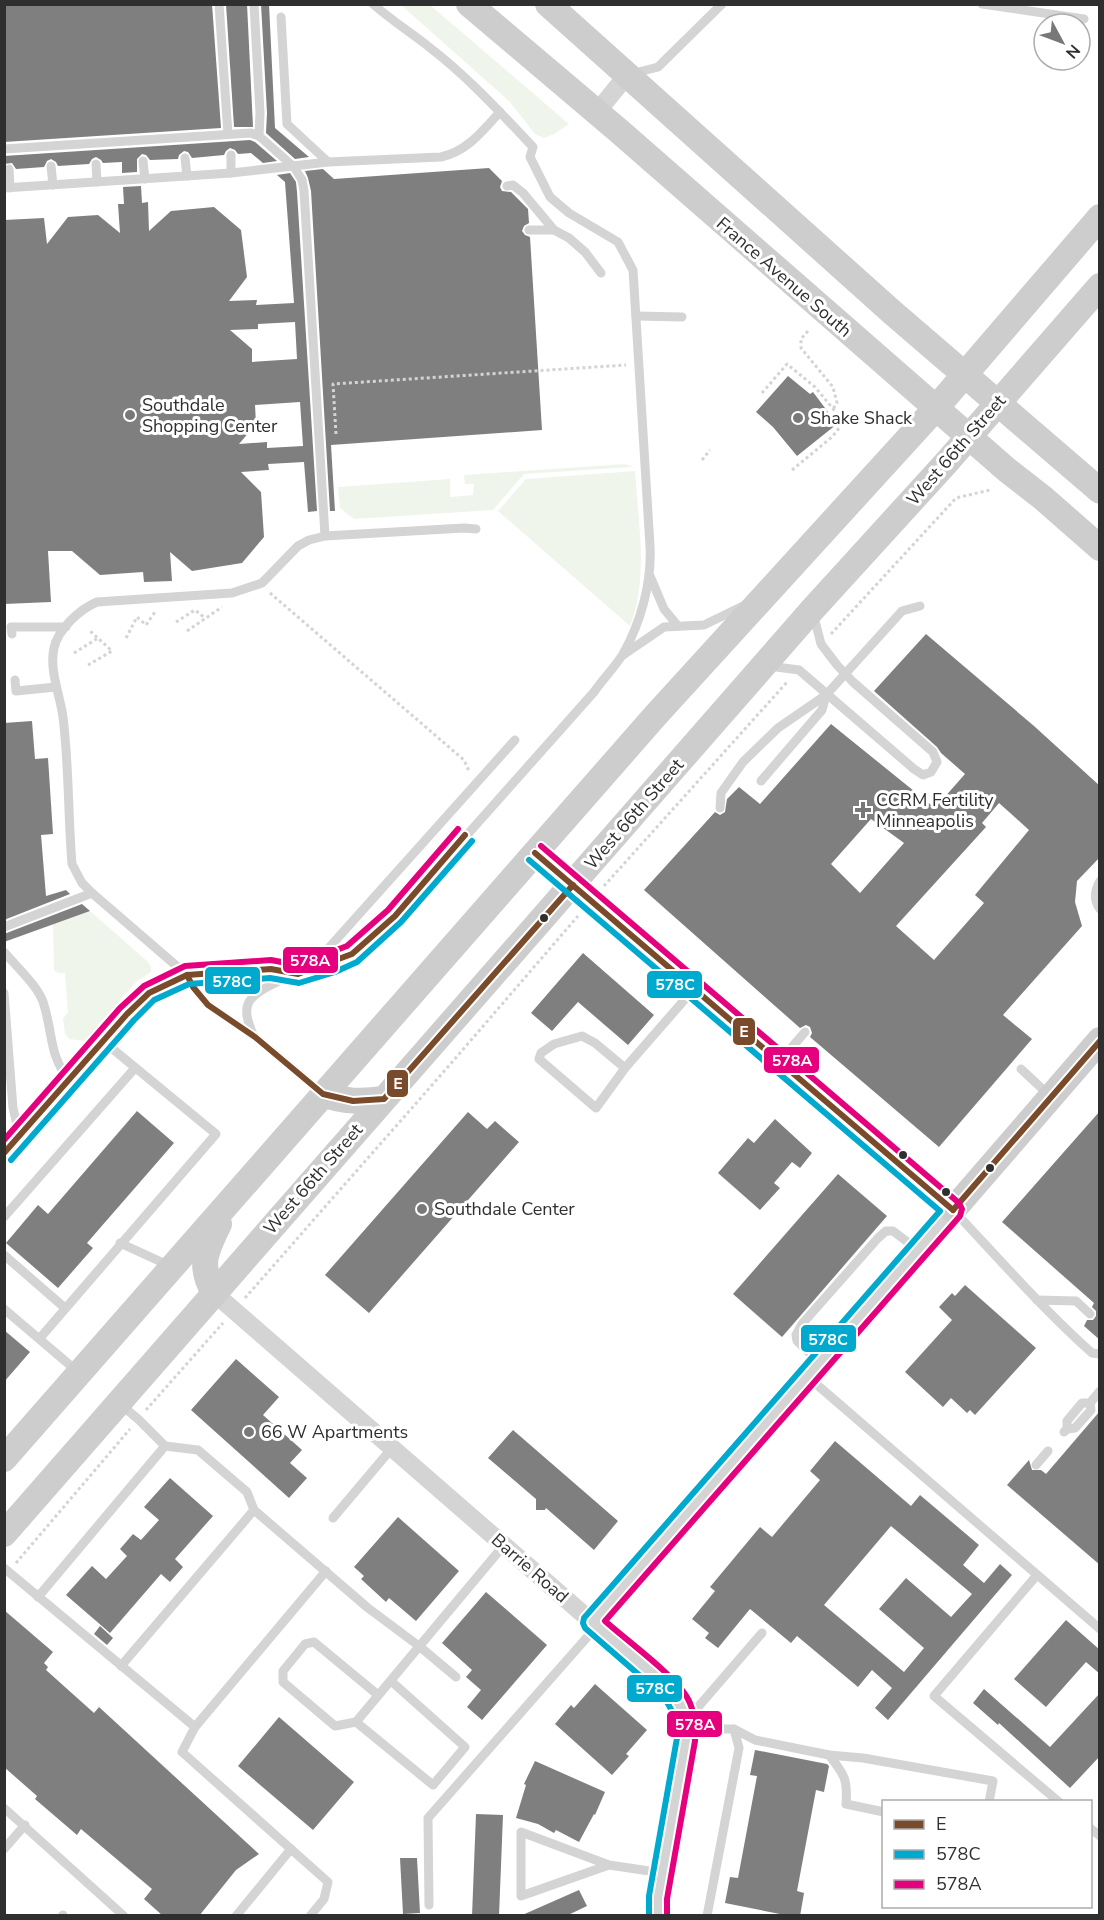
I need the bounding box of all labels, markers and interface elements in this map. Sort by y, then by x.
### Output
north arrow [1032,12,1092,72]
text: N [1060,39,1085,63]
street label: France Avenue South [711,212,857,342]
street label: West 66th Street [901,389,1011,511]
place label: Southdale Shopping Center [142,393,278,438]
place label: Shake Shack [810,406,913,430]
marker: Southdale Shopping Center [123,408,137,422]
marker: Shake Shack [791,411,805,425]
street label: West 66th Street [579,753,689,875]
place label: CCRM Fertility Minneapolis [876,788,994,833]
marker: CCRM Fertility Minneapolis [854,801,872,819]
unlabelled marker [538,912,550,924]
line badge: 578A [282,946,339,974]
text: 578A [290,950,330,972]
line badge: 578C [204,966,261,995]
line badge: 578C [646,970,703,999]
text: 578C [212,971,252,993]
text: 578C [655,974,695,996]
line badge: E [732,1017,756,1046]
text: E [739,1021,749,1043]
line badge: 578A [763,1046,820,1074]
text: 578A [772,1050,812,1072]
line badge: E [386,1069,409,1098]
text: E [393,1073,403,1095]
street label: West 66th Street [258,1118,368,1240]
unlabelled marker [897,1149,909,1161]
unlabelled marker [984,1162,996,1174]
unlabelled marker [940,1186,952,1198]
place label: Southdale Center [434,1197,575,1221]
marker: Southdale Center [415,1202,429,1216]
line badge: 578C [800,1324,857,1353]
text: 578C [808,1329,848,1351]
place label: 66 W Apartments [261,1420,408,1444]
marker: 66 W Apartments [242,1425,256,1439]
street label: Barrie Road [486,1528,574,1608]
line badge: 578C [626,1674,683,1703]
text: 578C [635,1678,675,1700]
line badge: 578A [666,1710,723,1738]
text: 578A [675,1714,715,1736]
legend [882,1800,1092,1908]
text: E [936,1812,947,1836]
text: 578C [936,1842,981,1866]
text: 578A [936,1872,982,1896]

